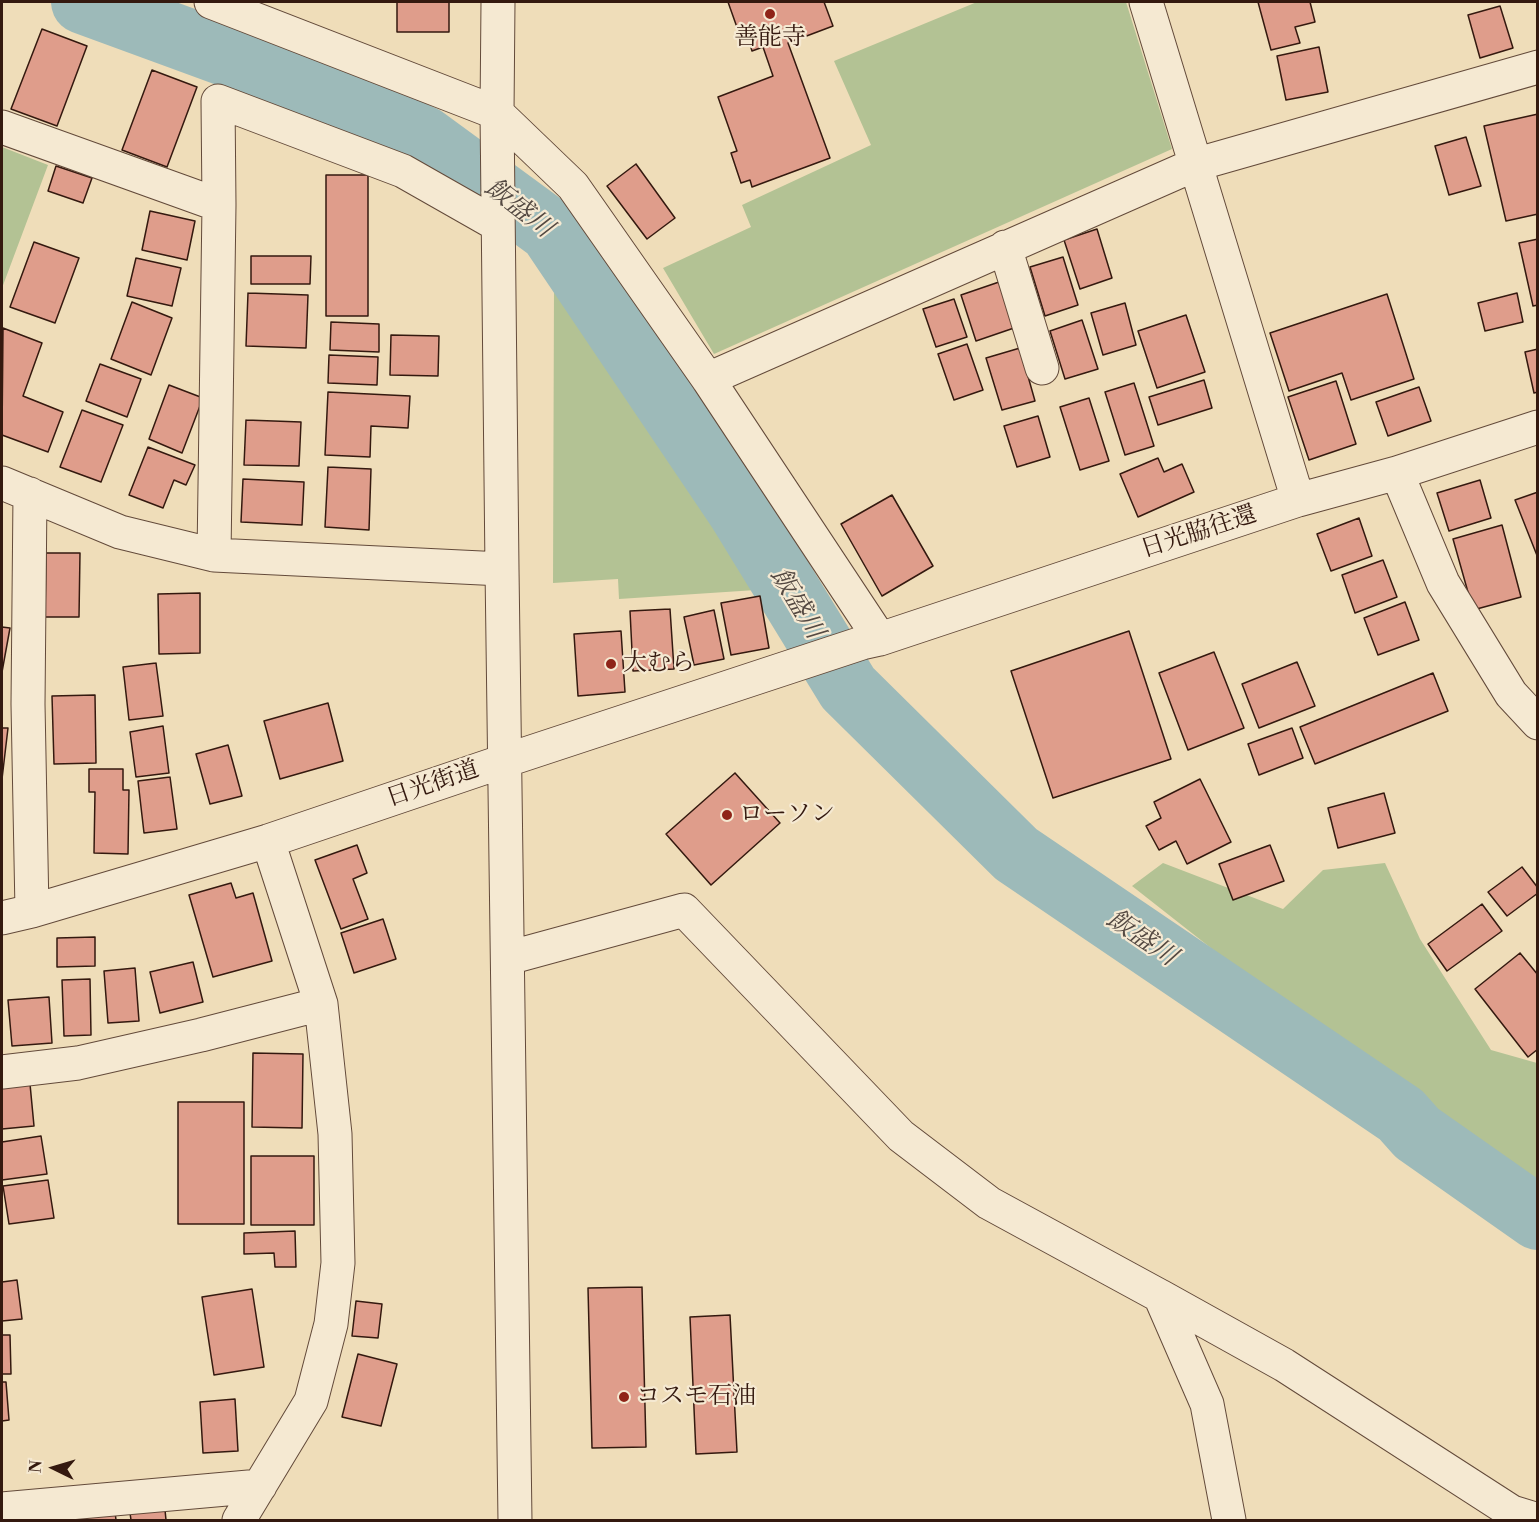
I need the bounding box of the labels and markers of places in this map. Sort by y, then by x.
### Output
marker: 善能寺 [763,7,777,21]
place label: 善能寺 [734,24,806,52]
place label: 大むら [623,650,695,678]
marker: 大むら [604,657,618,671]
place label: ローソン [739,801,835,829]
marker: ローソン [720,808,734,822]
place label: コスモ石油 [636,1383,756,1411]
marker: コスモ石油 [617,1390,631,1404]

